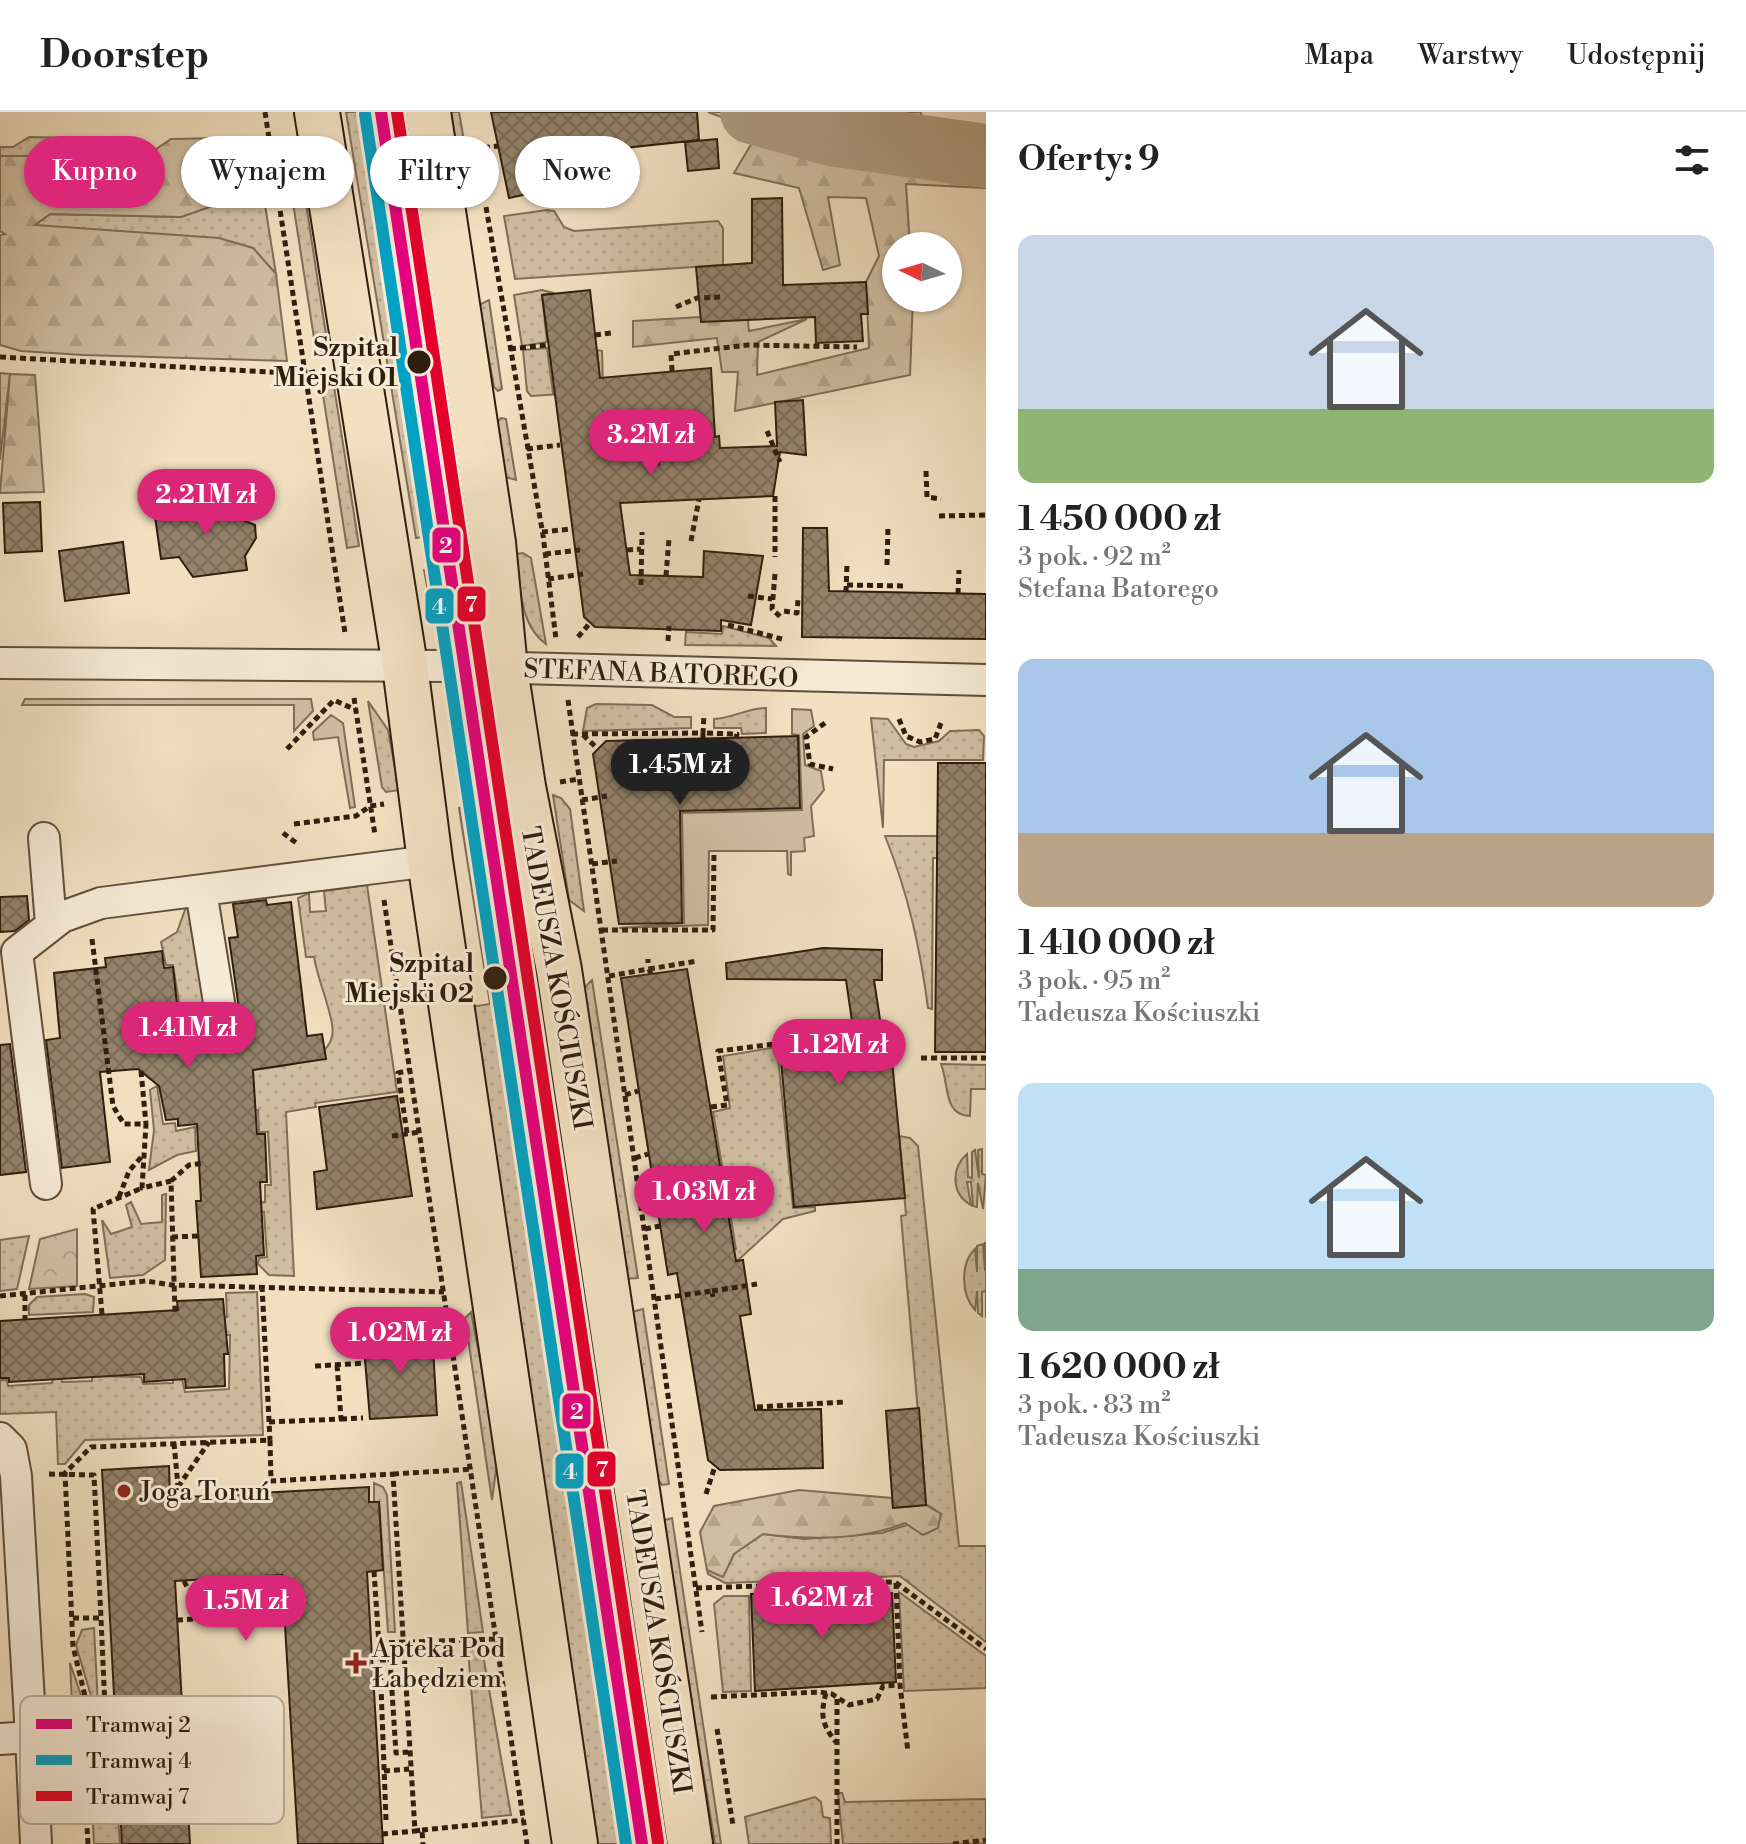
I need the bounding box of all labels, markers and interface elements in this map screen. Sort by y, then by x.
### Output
text: Doorstep [40,32,209,79]
text: Mapa [1305,38,1374,73]
text: Warstwy [1418,38,1523,73]
text: Udostępnij [1567,38,1706,73]
chip: Kupno [24,136,165,208]
chip: Wynajem [181,136,354,208]
chip: Filtry [370,136,499,208]
chip: Nowe [515,136,640,208]
icon: filters [1670,138,1714,182]
text: Oferty: 9 [1018,139,1160,181]
north arrow [882,232,962,312]
map controls [882,232,962,312]
icon: home [1294,287,1438,431]
place label: Szpital Miejski 01 [273,332,399,394]
marker: Szpital Miejski 01 [405,348,433,376]
pin: 3.2M zł [577,409,725,477]
text: 3.2M zł [607,419,695,451]
pin: 2.21M zł [123,469,289,537]
text: 2.21M zł [155,479,257,511]
text: 1 450 000 zł [1018,499,1221,541]
line badge: 2 [431,526,462,564]
text: 2 [439,533,453,560]
text: 3 pok. · 92 m² [1018,541,1171,573]
text: Stefana Batorego [1018,573,1219,605]
line badge: 7 [456,585,487,623]
line badge: 4 [424,587,455,625]
text: 7 [465,592,478,619]
text: 4 [432,594,446,621]
street label: STEFANA BATOREGO [523,653,799,695]
icon: home [1294,711,1438,855]
pin: 1.45M zł [597,739,763,807]
text: 1.45M zł [629,749,731,781]
street label: TADEUSZA KOŚCIUSZKI [514,824,600,1132]
text: 1 410 000 zł [1018,923,1215,965]
place label: Szpital Miejski 02 [345,948,474,1010]
marker: Szpital Miejski 02 [481,964,509,992]
text: 3 pok. · 95 m² [1018,965,1170,997]
text: Tadeusza Kościuszki [1018,997,1260,1029]
pin: 1.41M zł [105,1002,271,1070]
text: 1.41M zł [139,1012,237,1044]
pin: 1.12M zł [756,1019,922,1087]
text: 1.12M zł [790,1029,888,1061]
icon: home [1294,1135,1438,1279]
pin: 1.03M zł [621,1166,787,1234]
text: 1.03M zł [652,1176,756,1208]
pin: 1.02M zł [317,1307,483,1375]
text: 1.02M zł [348,1317,452,1349]
text: 1 620 000 zł [1018,1347,1220,1389]
text: 3 pok. · 83 m² [1018,1389,1171,1421]
line badge: 2 [561,1392,592,1430]
text: 2 [570,1399,584,1426]
text: Tadeusza Kościuszki [1018,1421,1260,1453]
line badge: 7 [586,1450,617,1488]
line badge: 4 [554,1452,585,1490]
text: 7 [596,1457,609,1484]
text: 4 [563,1459,577,1486]
place label: Joga Toruń [139,1476,271,1508]
marker: Joga Toruń [115,1482,133,1500]
street label: TADEUSZA KOŚCIUSZKI [618,1488,700,1797]
pin: 1.62M zł [739,1572,905,1640]
pin: 1.5M zł [172,1575,320,1643]
text: 1.62M zł [771,1582,873,1614]
text: 1.5M zł [203,1585,289,1617]
place label: Apteka Pod Łabędziem [371,1633,506,1695]
marker: Apteka Pod Łabędziem [347,1654,365,1672]
legend [20,1696,284,1824]
text: Tramwaj 2 [86,1712,191,1739]
text: Tramwaj 4 [86,1748,191,1775]
text: Tramwaj 7 [86,1784,189,1811]

